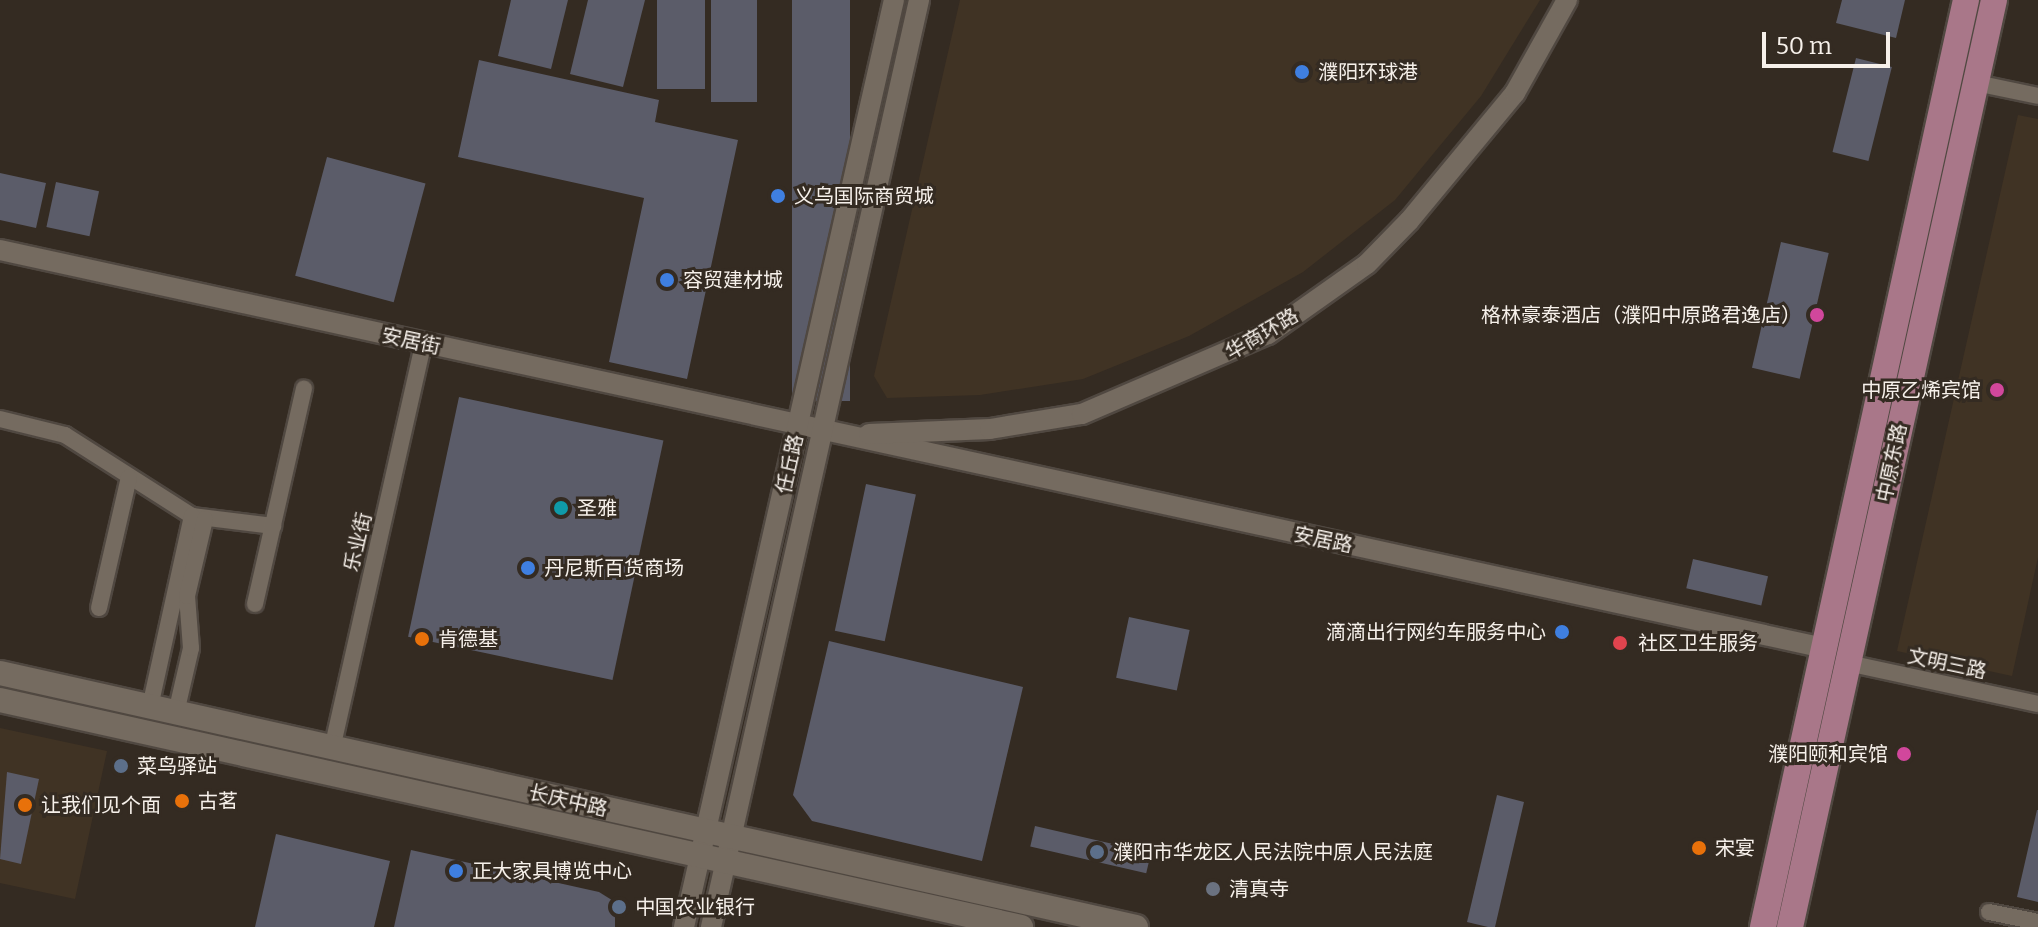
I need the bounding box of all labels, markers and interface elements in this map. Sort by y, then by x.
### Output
scale bar [1766,16,1894,66]
text: 50 m [1776,32,1832,60]
place label: 濮阳环球港 [1318,60,1418,84]
marker: 濮阳环球港 [1293,63,1311,81]
place label: 义乌国际商贸城 [794,184,934,208]
marker: 义乌国际商贸城 [769,187,787,205]
place label: 容贸建材城 [683,268,783,292]
marker: 容贸建材城 [658,271,676,289]
place label: 格林豪泰酒店（濮阳中原路君逸店） [1481,303,1801,327]
street label: 华商环路 [1221,304,1303,364]
marker: 格林豪泰酒店（濮阳中原路君逸店） [1808,306,1826,324]
street label: 安居街 [379,323,443,359]
place label: 中原乙烯宾馆 [1861,378,1981,402]
marker: 中原乙烯宾馆 [1988,381,2006,399]
street label: 中原东路 [1872,421,1912,505]
street label: 任丘路 [772,432,808,496]
place label: 圣雅 [577,496,617,520]
marker: 圣雅 [552,499,570,517]
street label: 乐业街 [340,510,376,574]
street label: 安居路 [1291,522,1355,558]
place label: 丹尼斯百货商场 [544,556,684,580]
marker: 丹尼斯百货商场 [519,559,537,577]
place label: 滴滴出行网约车服务中心 [1326,620,1546,644]
marker: 滴滴出行网约车服务中心 [1553,623,1571,641]
place label: 肯德基 [438,627,498,651]
marker: 肯德基 [413,630,431,648]
place label: 社区卫生服务 [1638,631,1758,655]
marker: 社区卫生服务 [1609,632,1631,654]
street label: 文明三路 [1905,644,1989,684]
place label: 濮阳颐和宾馆 [1768,742,1888,766]
marker: 濮阳颐和宾馆 [1895,745,1913,763]
place label: 菜鸟驿站 [137,754,217,778]
marker: 菜鸟驿站 [112,757,130,775]
street label: 长庆中路 [526,780,610,822]
place label: 古茗 [198,789,238,813]
marker: 古茗 [173,792,191,810]
place label: 让我们见个面 [41,793,161,817]
marker: 让我们见个面 [16,796,34,814]
place label: 宋宴 [1715,836,1755,860]
marker: 宋宴 [1690,839,1708,857]
place label: 濮阳市华龙区人民法院中原人民法庭 [1113,840,1433,864]
marker: 濮阳市华龙区人民法院中原人民法庭 [1088,843,1106,861]
place label: 正大家具博览中心 [472,859,632,883]
marker: 正大家具博览中心 [447,862,465,880]
place label: 清真寺 [1229,877,1289,901]
marker: 清真寺 [1204,880,1222,898]
place label: 中国农业银行 [635,895,755,919]
marker: 中国农业银行 [610,898,628,916]

